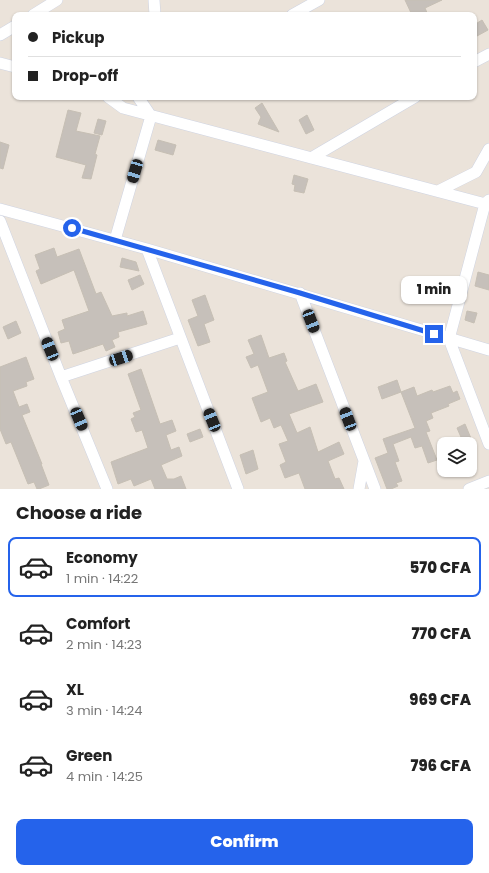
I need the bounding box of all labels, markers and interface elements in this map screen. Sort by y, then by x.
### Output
text: Pickup [52,27,104,48]
text: Drop-off [52,65,118,86]
car [126,158,144,184]
route start [63,219,81,237]
callout: 1 min [401,276,467,304]
text: 1 min [417,280,451,299]
car [301,308,321,334]
route end [425,325,443,343]
car [40,336,60,362]
car [108,349,134,367]
car [69,406,89,432]
car [338,406,358,432]
car [202,407,222,433]
map controls [437,437,477,477]
button: layers [437,437,477,477]
text: Choose a ride [16,500,142,525]
text: Economy [66,547,138,568]
icon: car [18,549,54,585]
text: 570 CFA [409,557,471,578]
text: 1 min · 14:22 [66,569,138,588]
text: Comfort [66,613,130,634]
icon: car [18,615,54,651]
text: 770 CFA [411,623,471,644]
text: 2 min · 14:23 [66,635,142,654]
text: XL [66,679,84,700]
icon: car [18,681,54,717]
text: 969 CFA [409,689,471,710]
text: 3 min · 14:24 [66,701,143,720]
text: Green [66,745,112,766]
icon: car [18,747,54,783]
text: 796 CFA [411,755,471,776]
text: 4 min · 14:25 [66,767,143,786]
button: Confirm [16,819,473,865]

